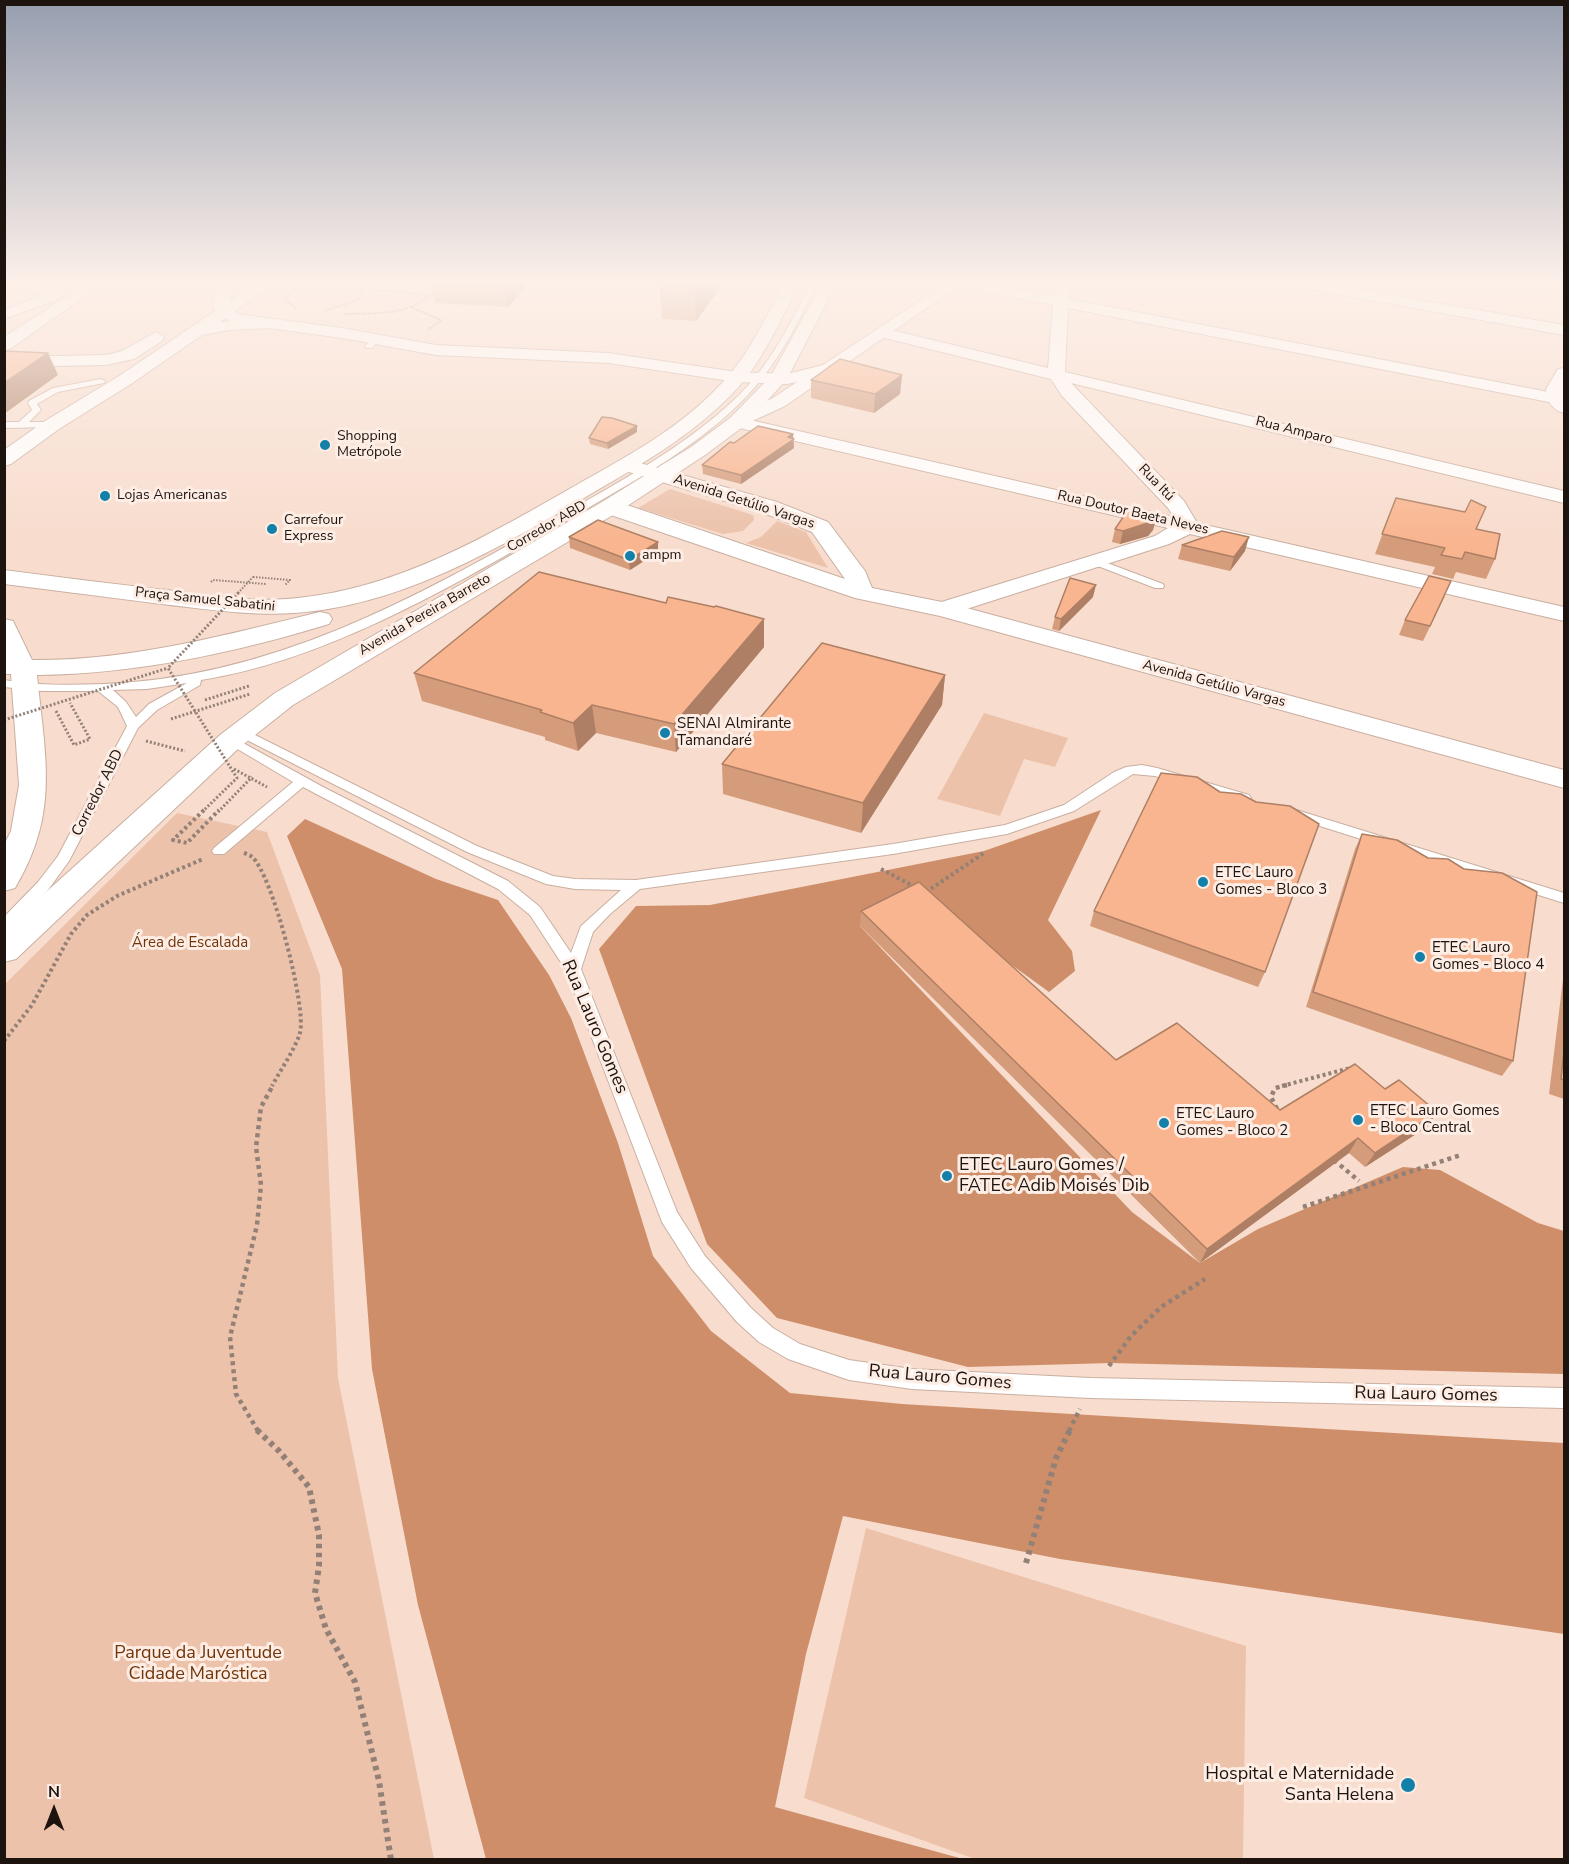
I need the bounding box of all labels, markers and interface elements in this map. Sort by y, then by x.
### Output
street label: Rua Amparo [1254,413,1334,449]
place label: Shopping Metrópole [337,429,401,461]
marker: Shopping Metrópole [318,438,332,452]
street label: Rua Itú [1134,461,1178,505]
street label: Avenida Getúlio Vargas [671,471,817,533]
street label: Rua Doutor Baeta Neves [1056,487,1210,539]
place label: Lojas Americanas [117,488,227,504]
marker: Lojas Americanas [98,489,112,503]
street label: Corredor ABD [504,498,590,556]
place label: Carrefour Express [284,513,343,546]
marker: Carrefour Express [265,522,279,536]
place label: ampm [642,548,682,564]
marker: ampm [623,549,637,563]
street label: Avenida Pereira Barreto [356,570,494,660]
street label: Praça Samuel Sabatini [134,584,276,616]
street label: Avenida Getúlio Vargas [1141,657,1287,711]
place label: SENAI Almirante Tamandaré [677,715,791,750]
marker: SENAI Almirante Tamandaré [658,726,672,740]
street label: Corredor ABD [68,747,128,839]
place label: ETEC Lauro Gomes - Bloco 3 [1215,864,1327,899]
marker: ETEC Lauro Gomes - Bloco 3 [1196,875,1210,889]
park label: Área de Escalada [132,934,248,952]
place label: ETEC Lauro Gomes - Bloco 4 [1432,939,1544,974]
marker: ETEC Lauro Gomes - Bloco 4 [1413,950,1427,964]
street label: Rua Lauro Gomes [556,957,632,1097]
place label: ETEC Lauro Gomes - Bloco Central [1370,1102,1499,1137]
place label: ETEC Lauro Gomes - Bloco 2 [1176,1105,1288,1140]
marker: ETEC Lauro Gomes - Bloco Central [1351,1113,1365,1127]
marker: ETEC Lauro Gomes - Bloco 2 [1157,1116,1171,1130]
place label: ETEC Lauro Gomes / FATEC Adib Moisés Dib [959,1155,1150,1198]
marker: ETEC Lauro Gomes / FATEC Adib Moisés Dib [940,1169,954,1183]
street label: Rua Lauro Gomes [868,1361,1012,1395]
street label: Rua Lauro Gomes [1354,1383,1498,1407]
park label: Parque da Juventude Cidade Maróstica [114,1643,282,1686]
place label: Hospital e Maternidade Santa Helena [1205,1764,1394,1806]
marker: Hospital e Maternidade Santa Helena [1399,1776,1417,1794]
north arrow [24,1780,84,1840]
text: N [48,1781,60,1803]

